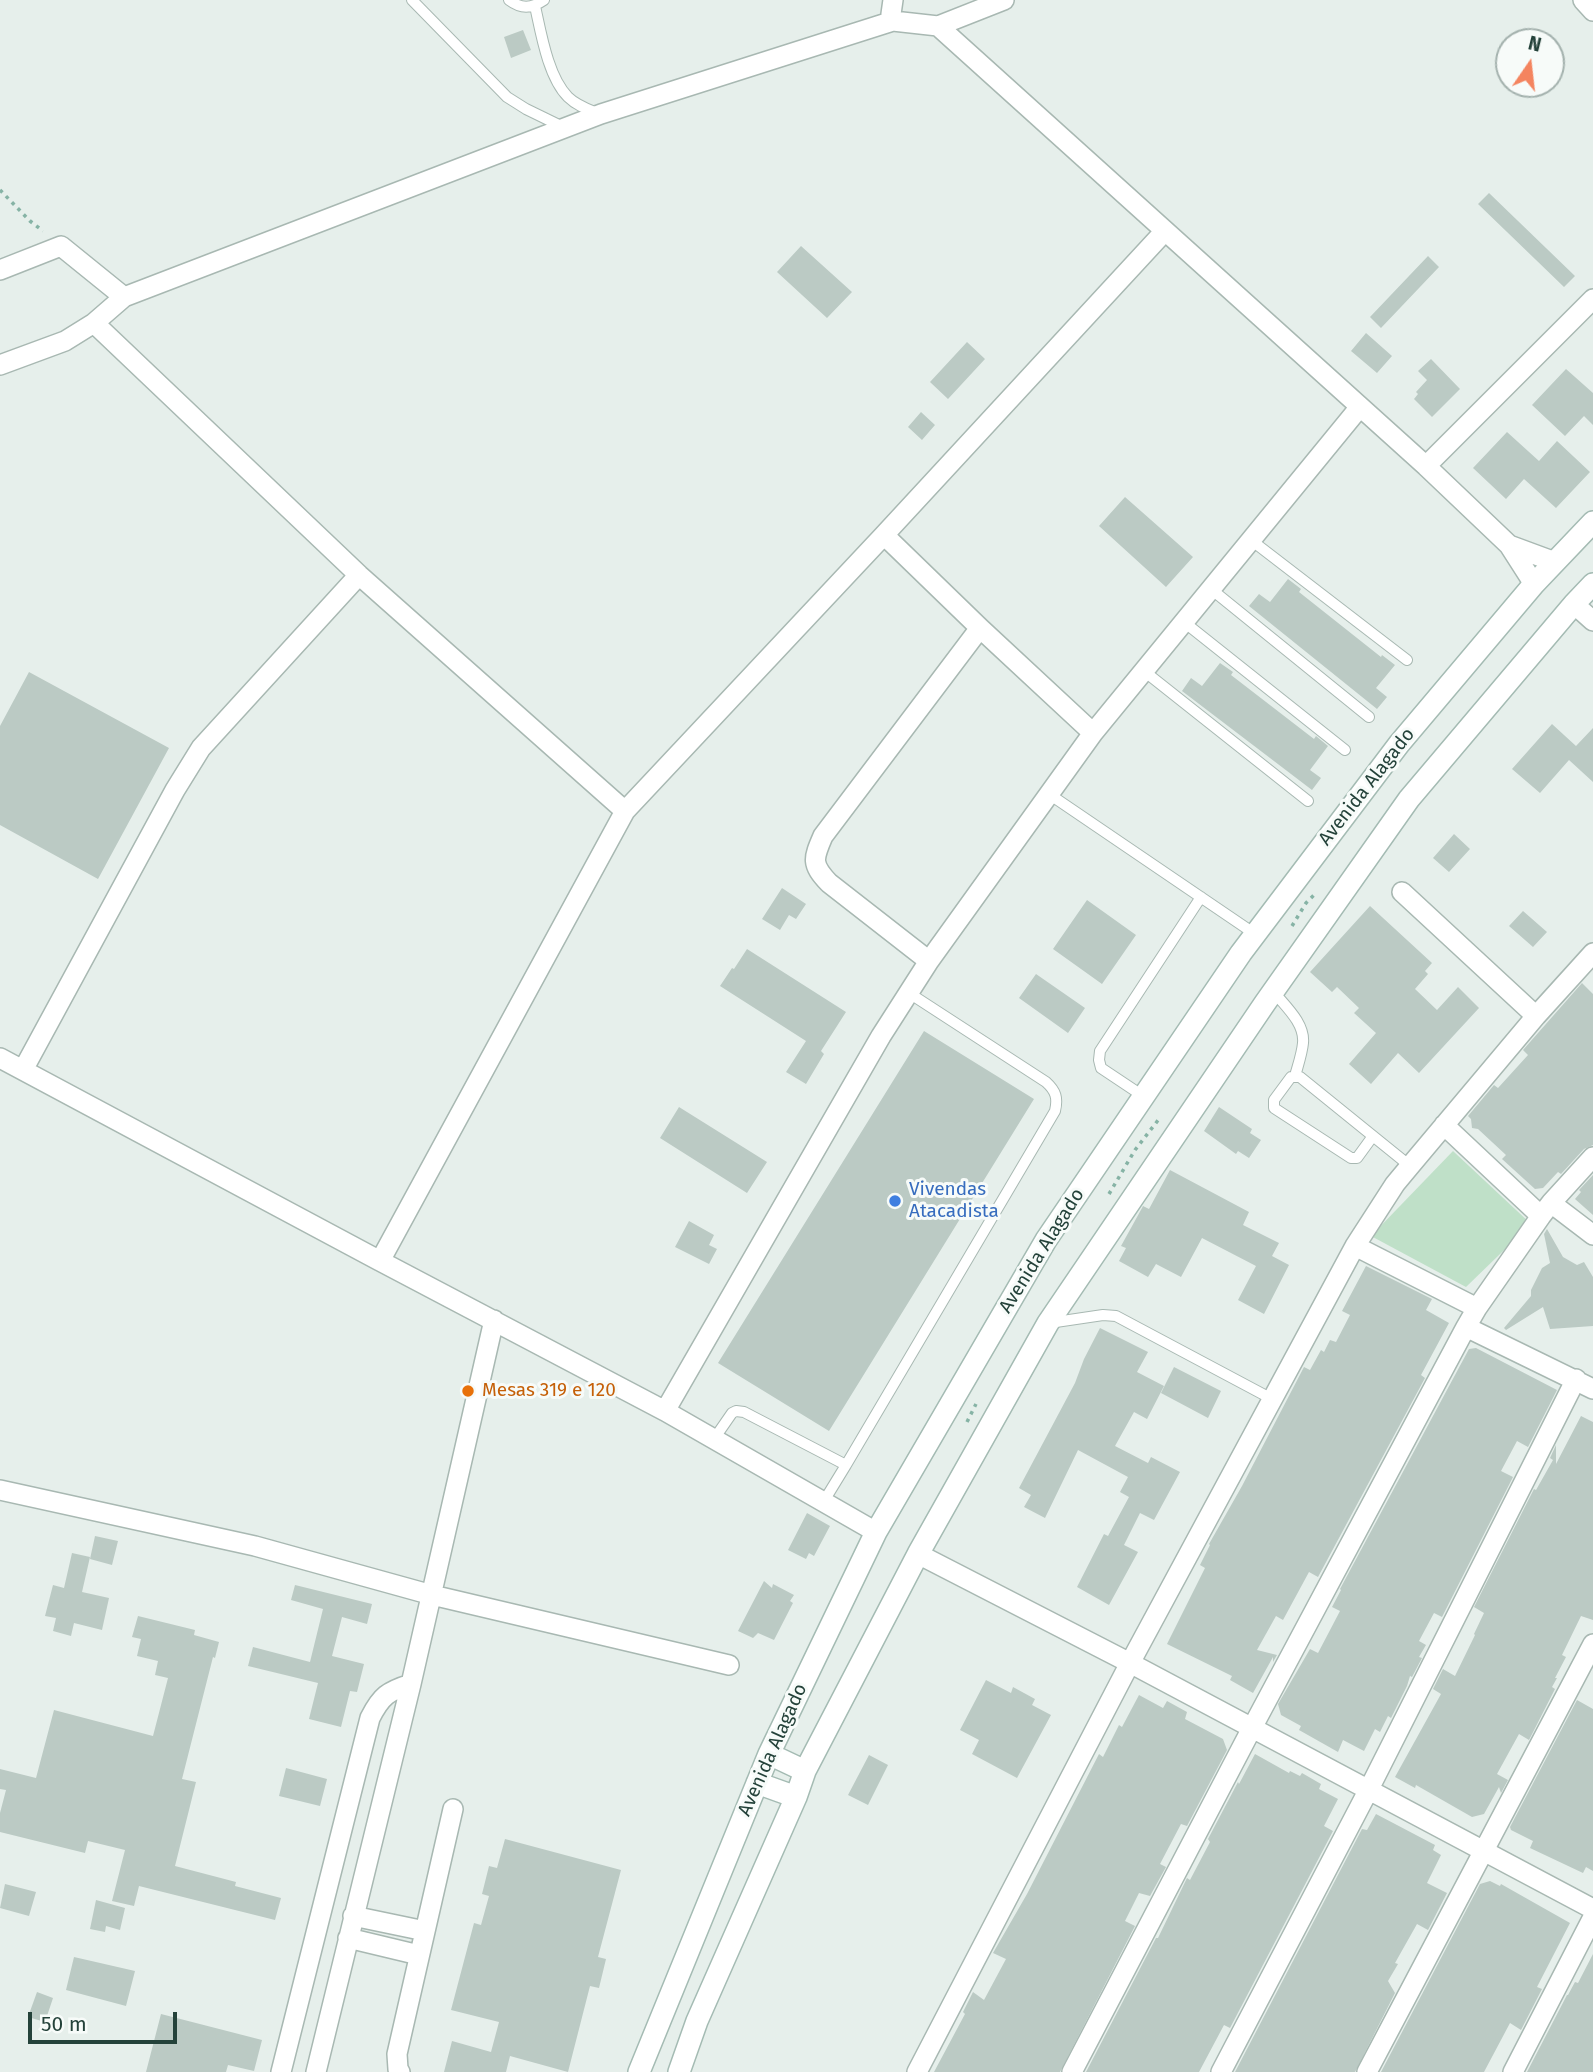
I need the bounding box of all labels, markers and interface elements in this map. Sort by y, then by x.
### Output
north arrow [1495,28,1565,98]
text: N [1526,31,1544,57]
street label: Avenida Alagado [1314,724,1420,850]
place label: Vivendas Atacadista [909,1179,999,1223]
street label: Avenida Alagado [995,1185,1089,1317]
marker: Vivendas Atacadista [887,1193,903,1209]
place label: Mesas 319 e 120 [482,1380,616,1402]
marker: Mesas 319 e 120 [460,1383,476,1399]
street label: Avenida Alagado [734,1680,812,1820]
scale bar [32,1998,180,2042]
text: 50 m [41,2011,87,2037]

